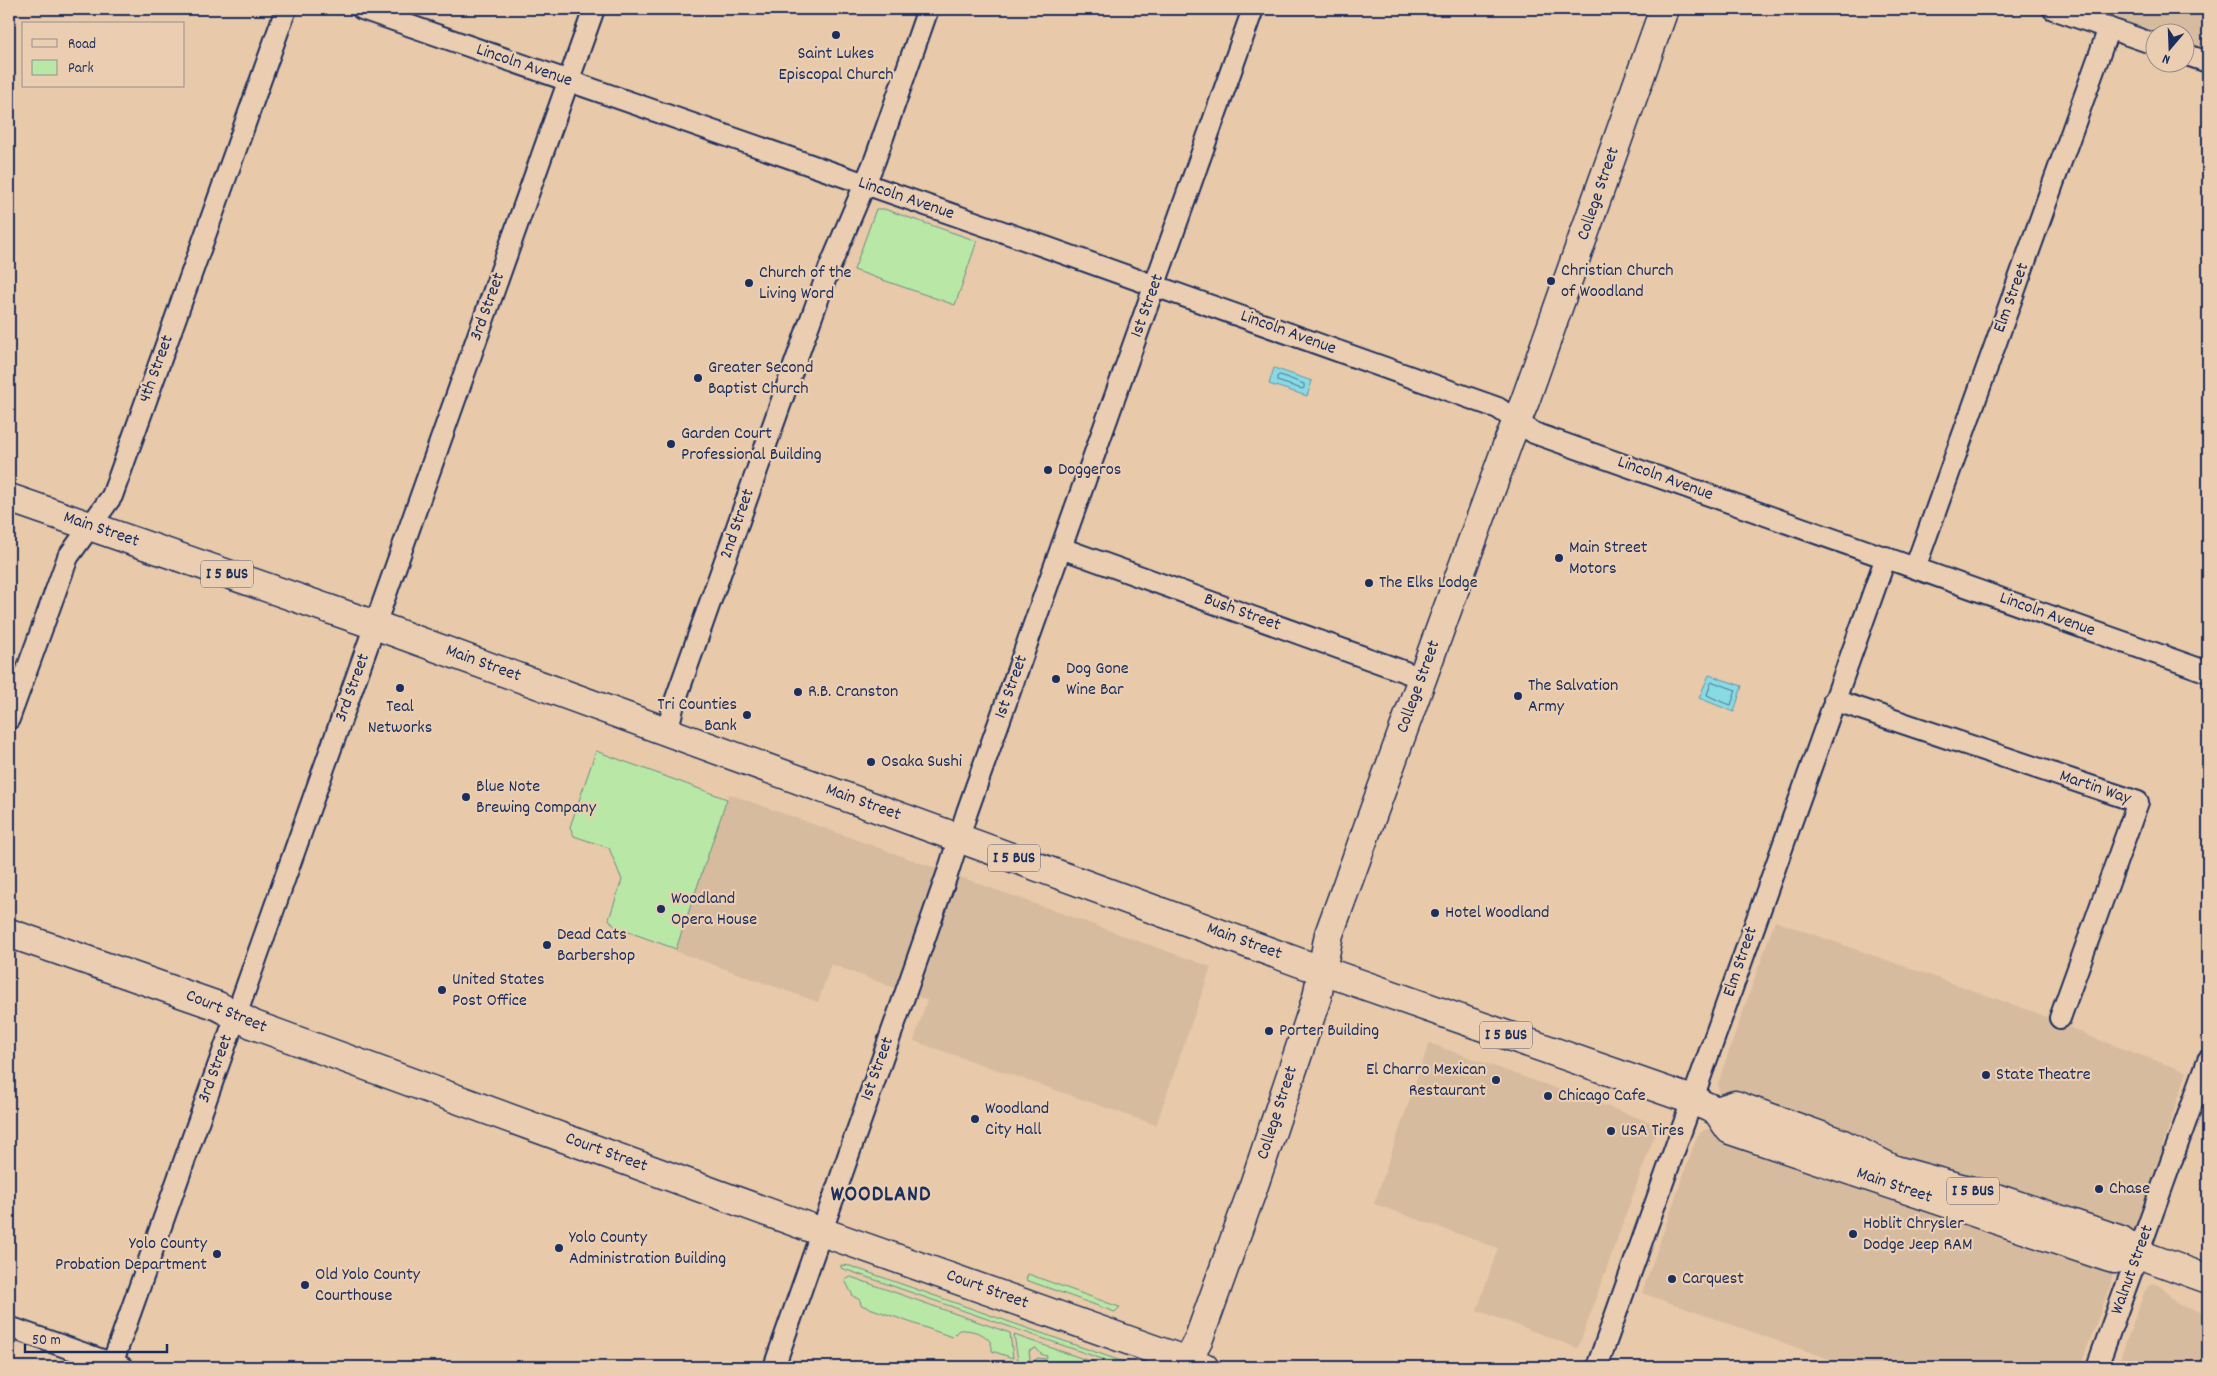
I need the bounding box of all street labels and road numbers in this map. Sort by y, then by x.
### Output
street label: Lincoln Avenue [473,38,576,94]
street label: College Street [1571,144,1627,244]
street label: Lincoln Avenue [855,171,958,227]
street label: Elm Street [1988,259,2036,336]
street label: 3rd Street [464,269,512,345]
street label: 1st Street [1125,270,1171,341]
street label: Lincoln Avenue [1237,304,1339,362]
street label: 4th Street [133,331,181,406]
street label: Lincoln Avenue [1614,450,1716,508]
street label: 2nd Street [714,485,762,562]
street label: Main Street [60,505,142,555]
road number: I 5 BUS [201,560,253,588]
street label: Lincoln Avenue [1996,586,2098,644]
street label: Bush Street [1200,588,1284,639]
street label: College Street [1391,637,1447,737]
street label: Main Street [442,639,524,689]
street label: 3rd Street [329,650,377,726]
street label: 1st Street [989,651,1035,722]
street label: Martin Way [2056,764,2135,812]
street label: Main Street [822,778,904,828]
road number: I 5 BUS [988,844,1040,871]
street label: Main Street [1203,917,1285,967]
street label: Elm Street [1717,923,1765,1000]
street label: Court Street [182,984,271,1040]
road number: I 5 BUS [1480,1022,1532,1048]
street label: 3rd Street [192,1031,240,1107]
street label: 1st Street [855,1033,901,1104]
street label: College Street [1251,1063,1305,1163]
street label: Court Street [561,1127,651,1180]
street label: Main Street [1853,1161,1935,1211]
road number: I 5 BUS [1947,1178,1999,1204]
street label: Walnut Street [2105,1221,2161,1318]
street label: Court Street [942,1264,1032,1317]

